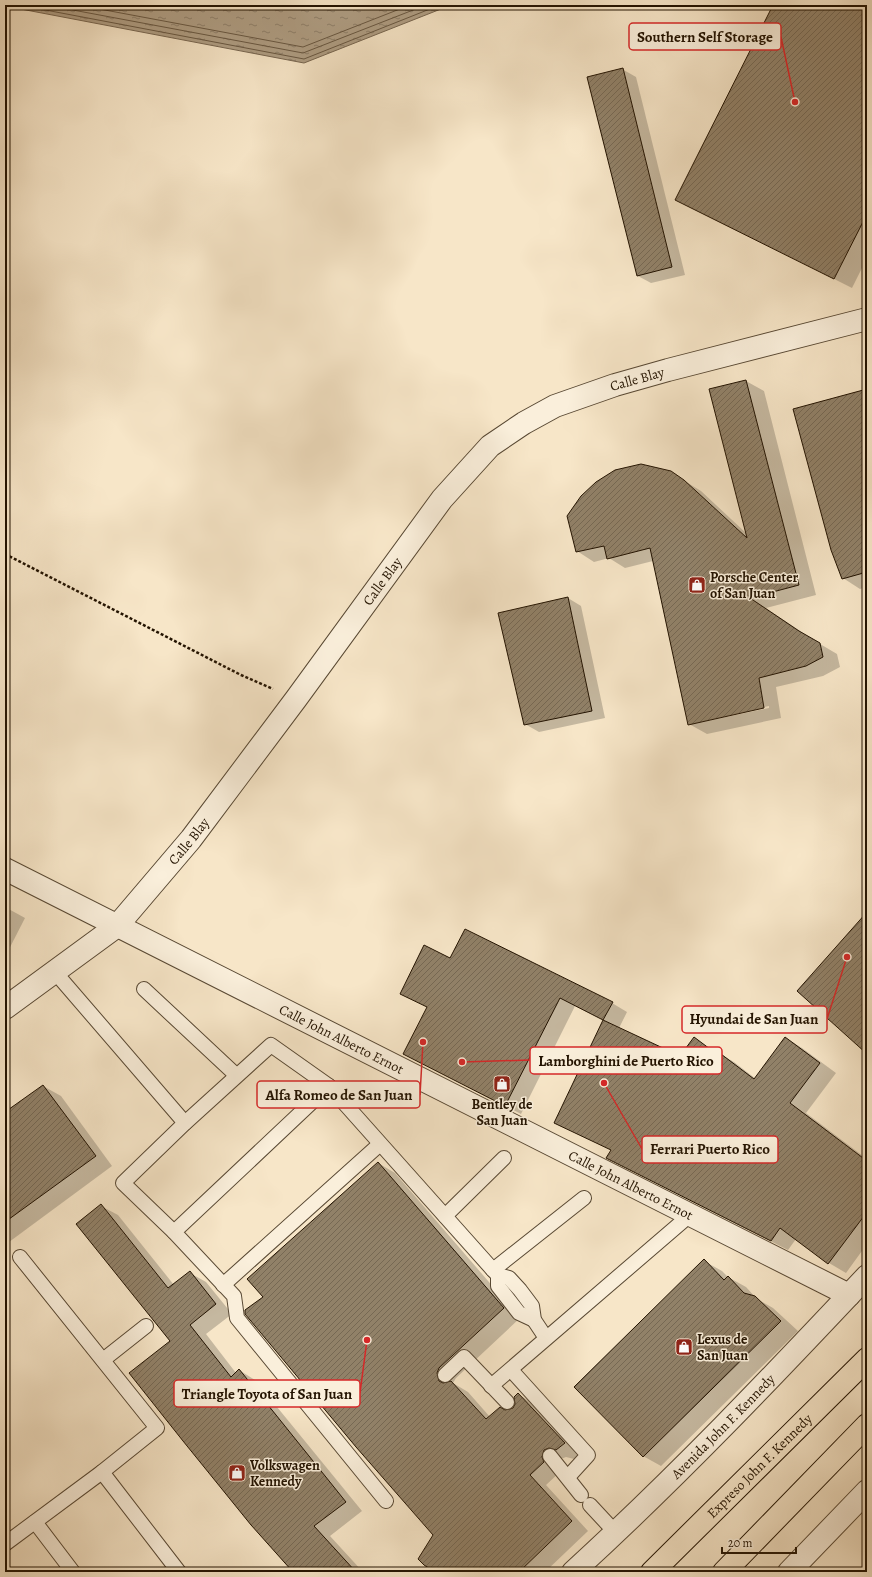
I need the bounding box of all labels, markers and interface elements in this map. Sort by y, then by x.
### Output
callout: Southern Self Storage [629,23,781,50]
text: Southern Self Storage [637,27,773,47]
street label: Calle Blay [607,362,667,396]
street label: Calle Blay [358,553,407,609]
place label: Porsche Center of San Juan [710,568,799,603]
shop icon: Porsche Center of San Juan [687,575,707,595]
street label: Calle Blay [164,813,214,869]
street label: Calle John Alberto Ernot [276,1000,407,1079]
callout: Hyundai de San Juan [682,1006,827,1033]
text: Hyundai de San Juan [690,1009,819,1029]
callout: Lamborghini de Puerto Rico [530,1047,722,1074]
text: Lamborghini de Puerto Rico [538,1051,714,1071]
shop icon: Bentley de San Juan [492,1074,512,1094]
callout: Alfa Romeo de San Juan [257,1081,420,1108]
text: Alfa Romeo de San Juan [264,1085,413,1105]
place label: Bentley de San Juan [472,1095,533,1130]
callout: Ferrari Puerto Rico [642,1136,778,1163]
text: Ferrari Puerto Rico [650,1139,770,1159]
street label: Calle John Alberto Ernot [565,1146,696,1225]
place label: Lexus de San Juan [697,1330,748,1365]
shop icon: Lexus de San Juan [674,1337,694,1357]
street label: Avenida John F. Kennedy [666,1369,780,1484]
callout: Triangle Toyota of San Juan [174,1380,360,1407]
text: Triangle Toyota of San Juan [182,1384,353,1404]
street label: Expreso John F. Kennedy [703,1409,817,1522]
place label: Volkswagen Kennedy [249,1456,320,1491]
shop icon: Volkswagen Kennedy [227,1463,247,1483]
scale bar [722,1529,796,1555]
text: 20 m [728,1535,752,1551]

